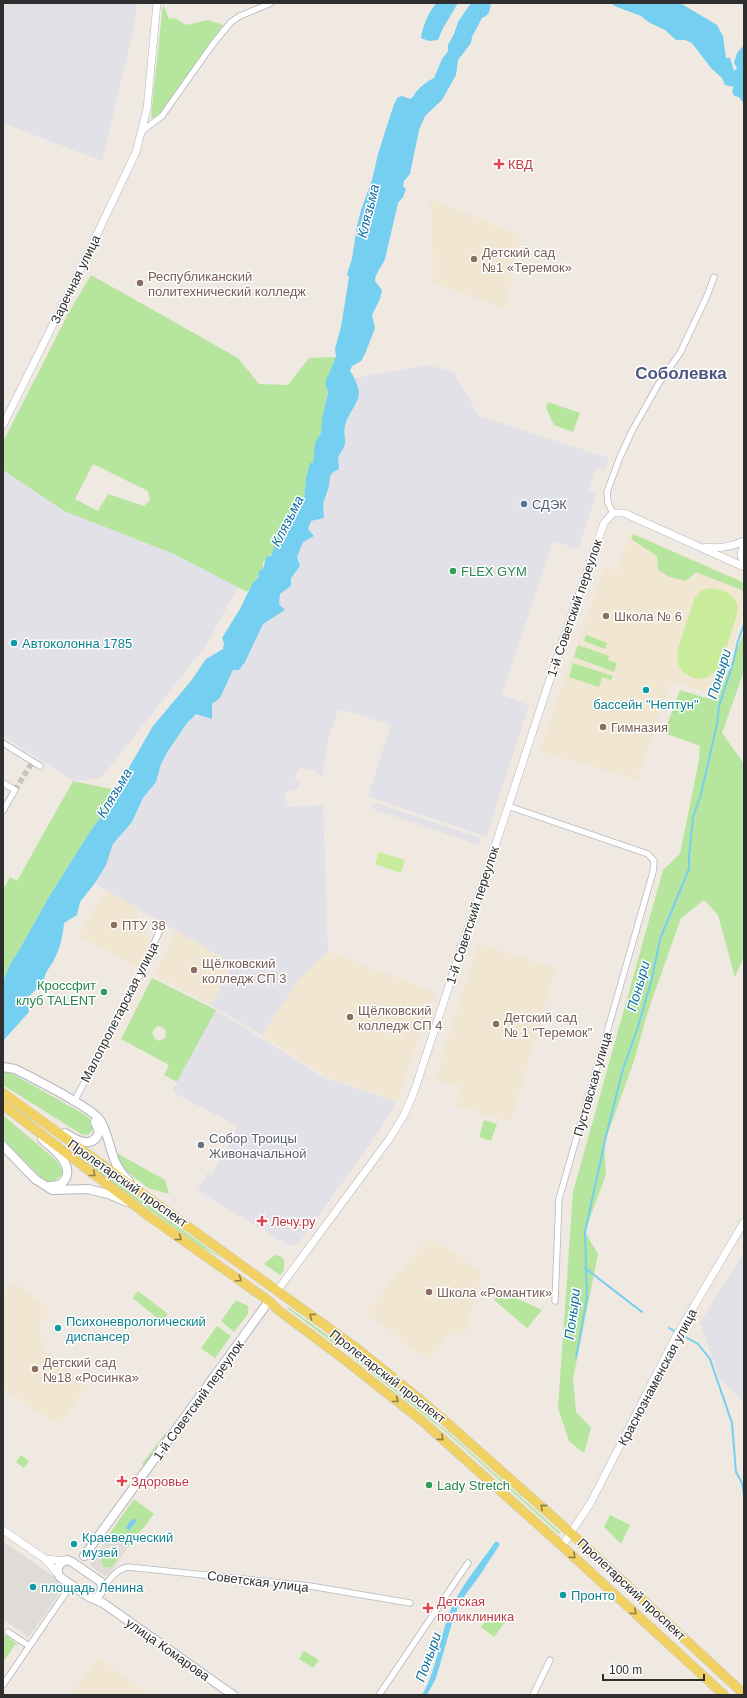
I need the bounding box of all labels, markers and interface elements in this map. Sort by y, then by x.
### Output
place label: КВД [508,157,533,172]
marker: КВД [493,158,505,170]
water label: Клязьма [354,182,382,240]
street label: Заречная улица [48,232,104,326]
place label: Детский сад №1 «Теремок» [482,245,572,275]
marker: Детский сад №1 «Теремок» [469,254,479,264]
place label: Республиканский политехнический колледж [148,269,306,299]
marker: Республиканский политехнический колледж [135,278,145,288]
district label: Соболевка [635,364,727,383]
water label: Клязьма [267,493,307,549]
place label: СДЭК [532,497,567,512]
marker: СДЭК [519,499,529,509]
street label: 1-й Советский переулок [544,537,605,679]
place label: FLEX GYM [461,564,527,579]
marker: FLEX GYM [448,566,458,576]
place label: Школа № 6 [614,609,682,624]
marker: Школа № 6 [601,611,611,621]
place label: Автоколонна 1785 [22,636,132,651]
marker: Автоколонна 1785 [9,638,19,648]
water label: Поныри [704,647,734,701]
marker: бассейн "Нептун" [641,685,651,695]
place label: бассейн "Нептун" [593,697,699,712]
place label: Гимназия [611,720,668,735]
marker: Гимназия [598,722,608,732]
water label: Клязьма [93,765,135,821]
street label: 1-й Советский переулок [443,844,502,986]
place label: ПТУ 38 [122,918,166,933]
marker: ПТУ 38 [109,920,119,930]
street label: Малопролетарская улица [78,939,162,1085]
place label: Щёлковский колледж СП 3 [202,956,286,986]
water label: Поныри [623,959,653,1013]
marker: Щёлковский колледж СП 3 [189,965,199,975]
place label: Кроссфит клуб TALENT [16,978,96,1008]
marker: Кроссфит клуб TALENT [99,987,109,997]
place label: Щёлковский колледж СП 4 [358,1003,442,1033]
place label: Детский сад № 1 "Теремок" [504,1010,593,1040]
marker: Щёлковский колледж СП 4 [345,1012,355,1022]
marker: Детский сад № 1 "Теремок" [491,1019,501,1029]
street label: Пустовская улица [570,1029,615,1138]
place label: Собор Троицы Живоначальной [209,1131,306,1161]
street label: Пролетарский проспект [65,1136,190,1230]
marker: Собор Троицы Живоначальной [196,1140,206,1150]
one-way arrow [89,1170,96,1177]
place label: Лечу.ру [271,1214,316,1229]
marker: Лечу.ру [256,1215,268,1227]
one-way arrow [174,1233,181,1240]
one-way arrow [235,1274,242,1282]
place label: Школа «Романтик» [437,1285,552,1300]
marker: Школа «Романтик» [424,1287,434,1297]
water label: Поныри [561,1287,583,1341]
street label: Краснознаменская улица [615,1306,700,1448]
one-way arrow [309,1313,316,1321]
place label: Психоневрологический диспансер [66,1314,206,1344]
marker: Психоневрологический диспансер [53,1323,63,1333]
street label: Пролетарский проспект [327,1327,449,1426]
street label: 1-й Советский переулок [150,1337,247,1463]
place label: Детский сад №18 «Росинка» [43,1355,139,1385]
marker: Детский сад №18 «Росинка» [30,1364,40,1374]
one-way arrow [391,1396,398,1403]
one-way arrow [437,1433,444,1440]
place label: Здоровье [131,1474,189,1489]
marker: Здоровье [116,1475,128,1487]
place label: Lady Stretch [437,1478,510,1493]
marker: Lady Stretch [424,1480,434,1490]
one-way arrow [540,1505,547,1512]
place label: Краеведческий музей [82,1530,173,1560]
street label: Пролетарский проспект [574,1535,689,1643]
marker: Краеведческий музей [69,1539,79,1549]
one-way arrow [569,1552,576,1559]
street label: Советская улица [206,1568,310,1595]
place label: площадь Ленина [41,1580,144,1595]
marker: площадь Ленина [28,1582,38,1592]
place label: Пронто [571,1588,615,1603]
marker: Пронто [558,1590,568,1600]
place label: Детская поликлиника [437,1594,515,1624]
marker: Детская поликлиника [422,1602,434,1614]
one-way arrow [629,1608,637,1615]
street label: улица Комарова [123,1615,213,1684]
water label: Поныри [412,1630,444,1684]
scale bar [603,1656,704,1682]
text: 100 m [609,1663,642,1677]

